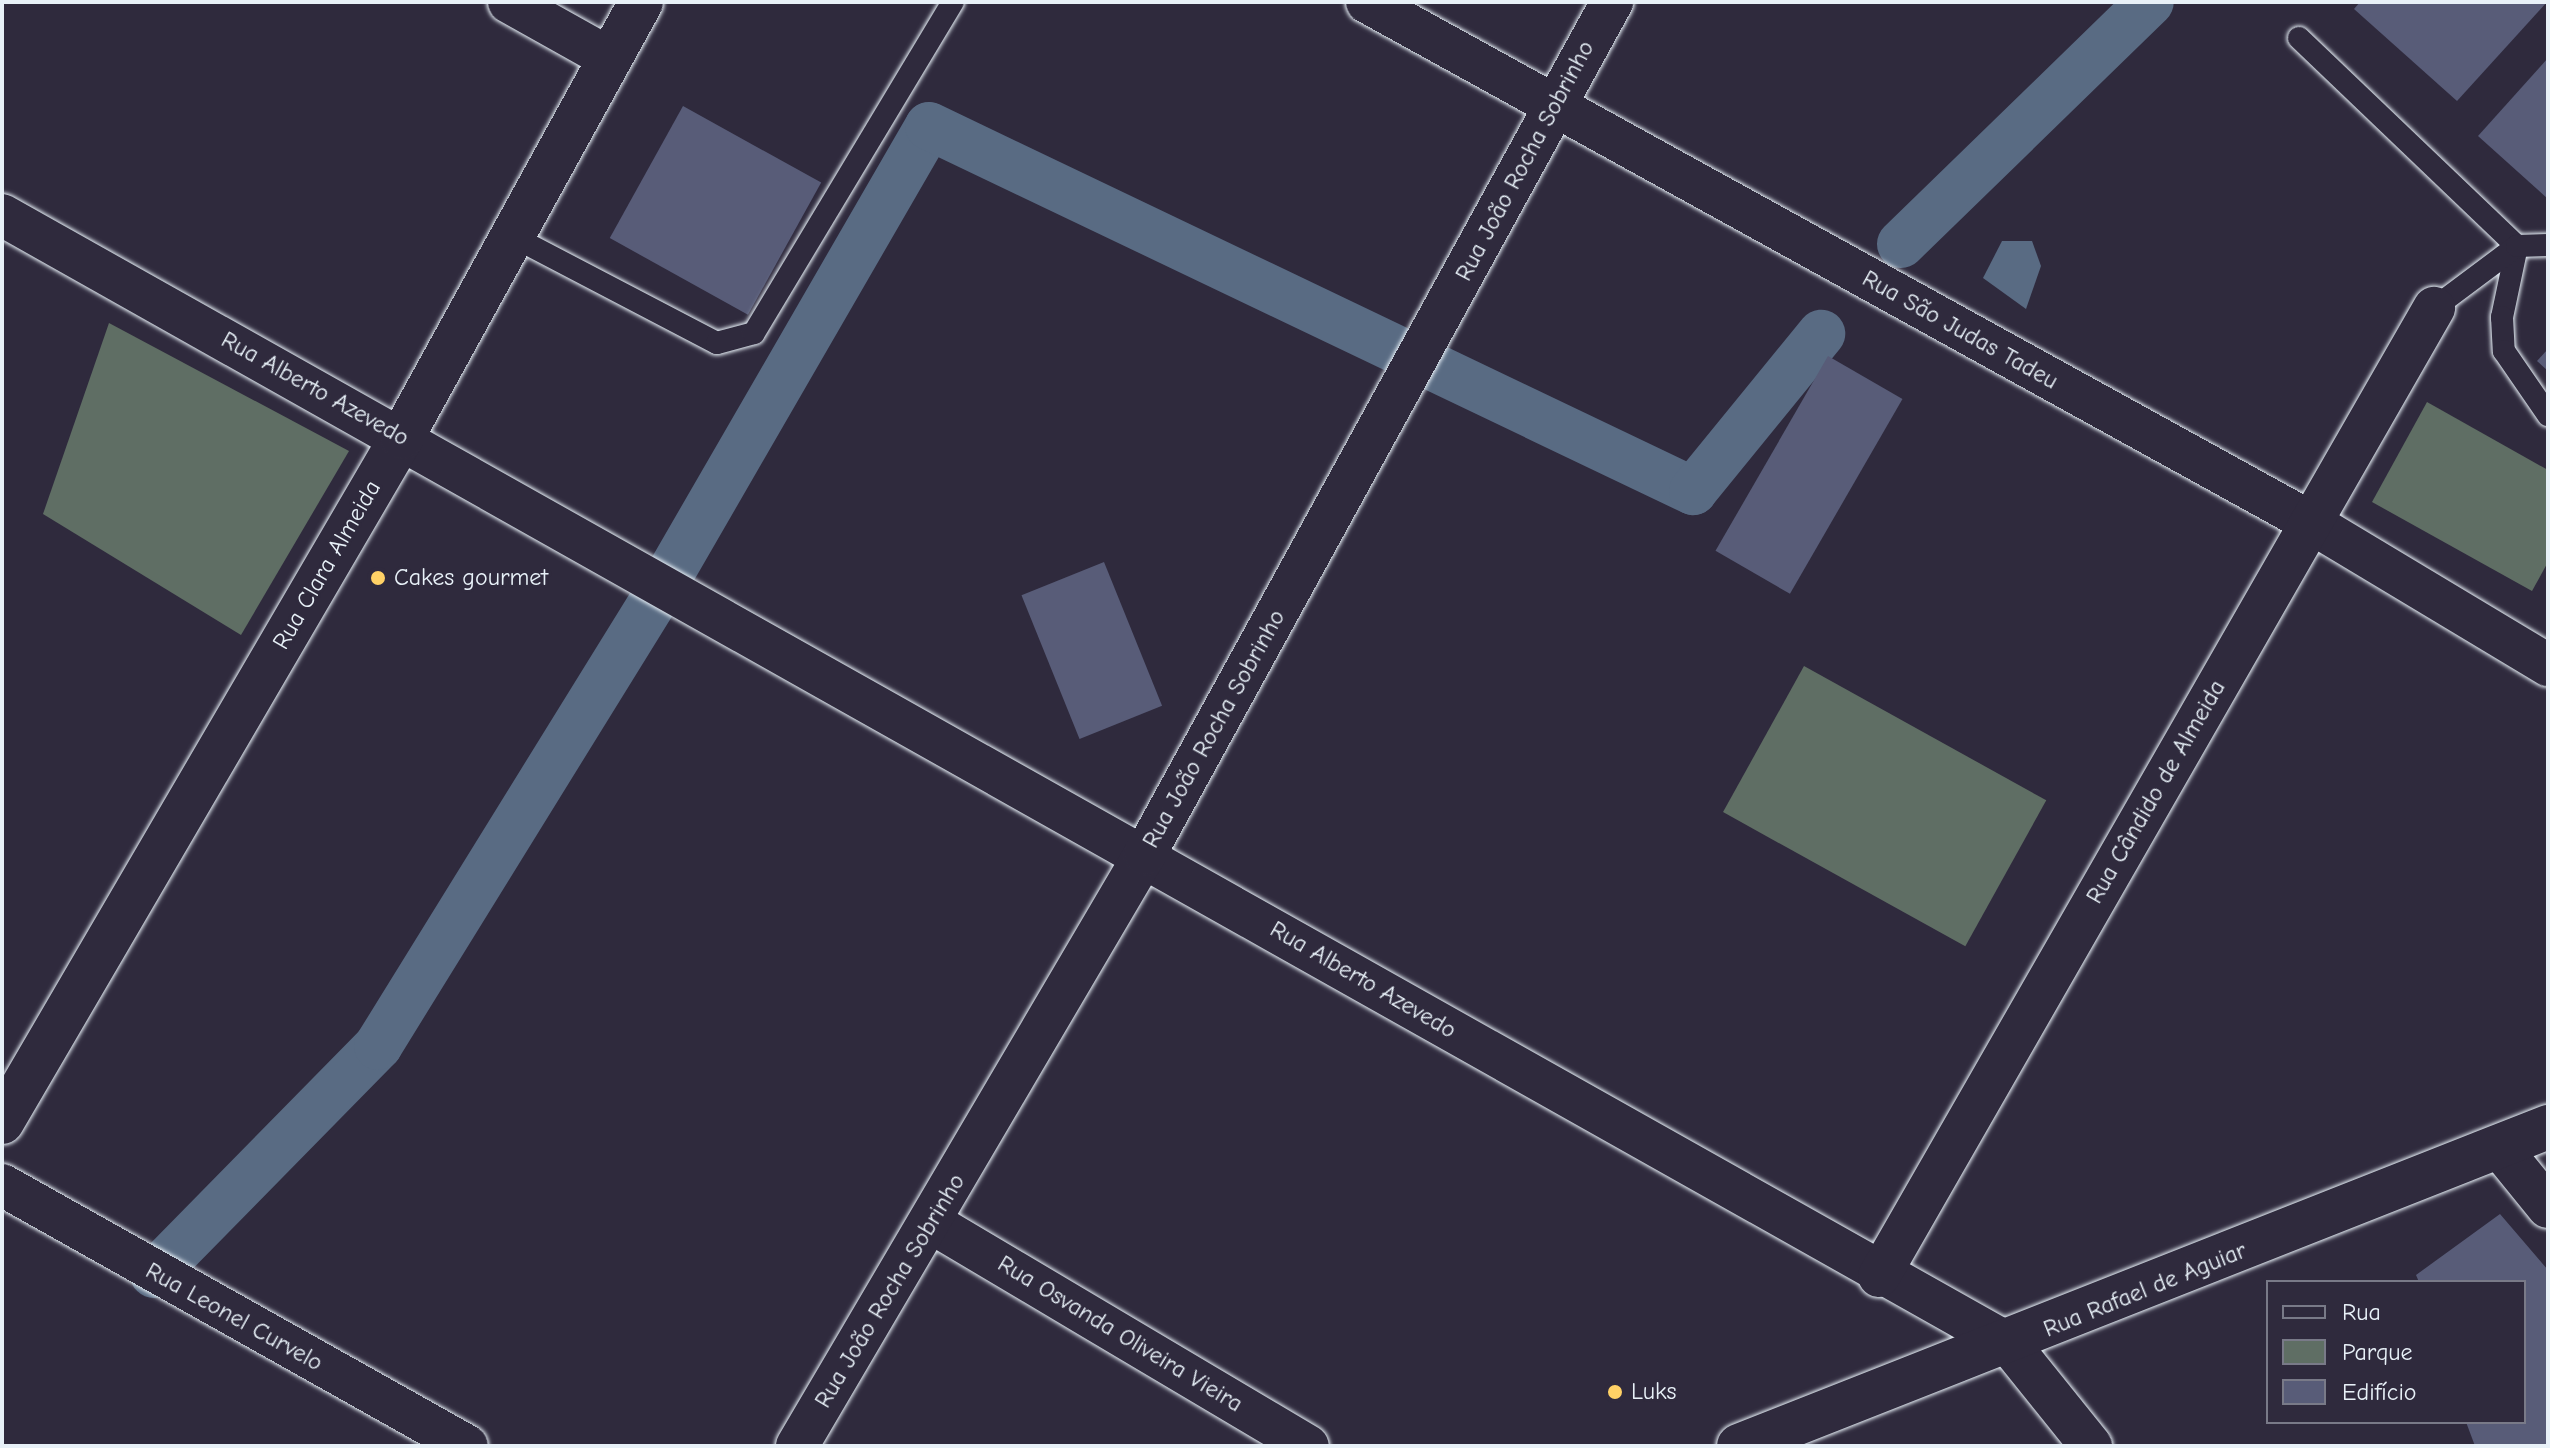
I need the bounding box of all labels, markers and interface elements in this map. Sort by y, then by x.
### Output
street label: Rua João Rocha Sobrinho [1449,36,1601,286]
street label: Rua São Judas Tadeu [1857,264,2063,396]
street label: Rua Alberto Azevedo [216,325,414,453]
street label: Rua Clara Almeida [267,475,387,655]
place label: Cakes gourmet [394,564,548,592]
marker: Cakes gourmet [369,569,387,587]
street label: Rua João Rocha Sobrinho [1136,605,1292,853]
street label: Rua Cândido de Almeida [2080,675,2232,909]
street label: Rua Alberto Azevedo [1265,915,1461,1045]
street label: Rua João Rocha Sobrinho [809,1169,971,1413]
street label: Rua Rafael de Aguiar [2039,1236,2251,1344]
street label: Rua Osvanda Oliveira Vieira [992,1249,1248,1419]
street label: Rua Leonel Curvelo [140,1256,328,1378]
legend [2266,1280,2526,1424]
text: Rua [2342,1298,2381,1326]
text: Parque [2342,1338,2413,1366]
place label: Luks [1631,1378,1677,1406]
text: Edifício [2342,1378,2417,1406]
marker: Luks [1606,1383,1624,1401]

